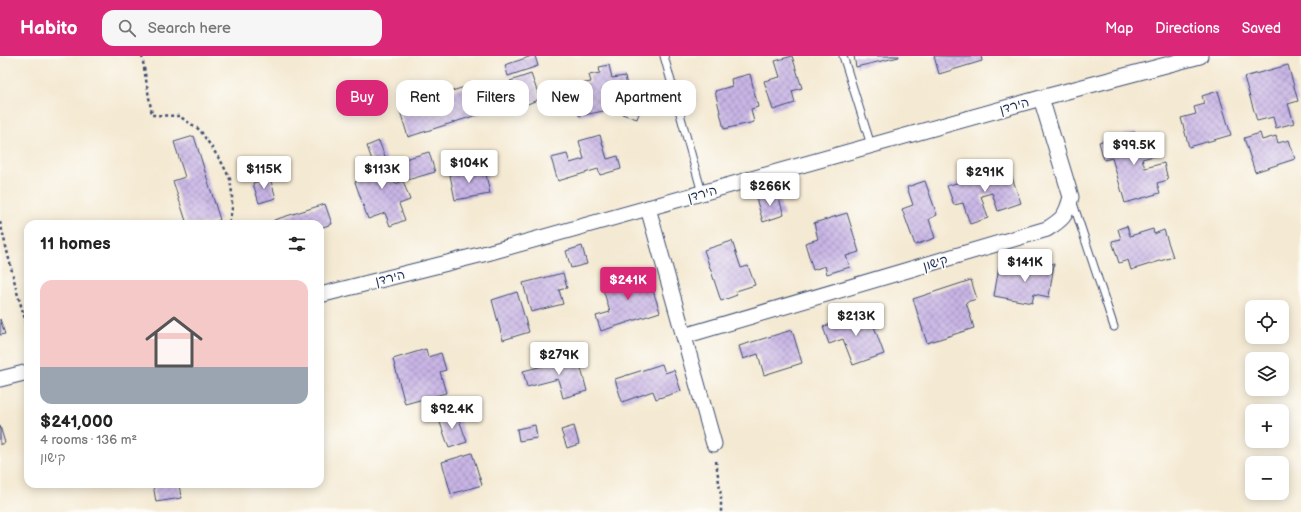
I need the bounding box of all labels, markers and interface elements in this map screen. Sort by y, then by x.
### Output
search box [102,10,382,46]
text: Habito [20,17,78,40]
icon: search [116,17,138,39]
text: Search here [148,19,231,38]
text: Map [1105,20,1133,37]
text: Directions [1155,20,1220,37]
text: Saved [1242,20,1281,37]
chip: Buy [336,80,388,116]
chip: Rent [396,80,454,116]
chip: Filters [462,80,529,116]
chip: New [537,80,593,116]
chip: Apartment [601,80,696,116]
street label: הירדן [998,94,1031,118]
pin: $99.5K [1101,132,1167,166]
text: $99.5K [1112,137,1156,153]
pin: $104K [441,150,497,184]
text: $104K [450,155,488,171]
pin: $115K [236,156,292,190]
pin: $113K [354,156,410,190]
pin: $291K [957,159,1013,193]
text: $115K [246,161,282,177]
text: $113K [364,161,400,177]
text: $291K [966,164,1004,180]
pin: $266K [742,173,798,207]
text: $266K [750,178,790,194]
street label: הירדן [686,182,719,206]
icon: filters [286,233,308,255]
text: 11 homes [40,234,111,254]
pin: $141K [997,249,1053,283]
street label: קישון [921,252,950,274]
text: $141K [1007,254,1043,270]
street label: הירדן [374,267,407,289]
pin: $241K [600,267,656,301]
text: $241K [609,272,647,288]
map controls [1245,300,1289,500]
button: locate [1245,300,1289,344]
pin: $213K [828,303,884,337]
icon: home [138,306,210,378]
text: $213K [837,308,875,324]
pin: $279K [531,342,587,376]
text: $279K [539,347,579,363]
button: layers [1245,352,1289,396]
pin: $92.4K [419,396,485,430]
text: $92.4K [430,401,474,417]
button: + [1245,404,1289,448]
text: $241,000 [40,412,113,432]
text: 4 rooms · 136 m² [40,432,137,448]
text: קישון [40,450,65,466]
button: − [1245,456,1289,500]

